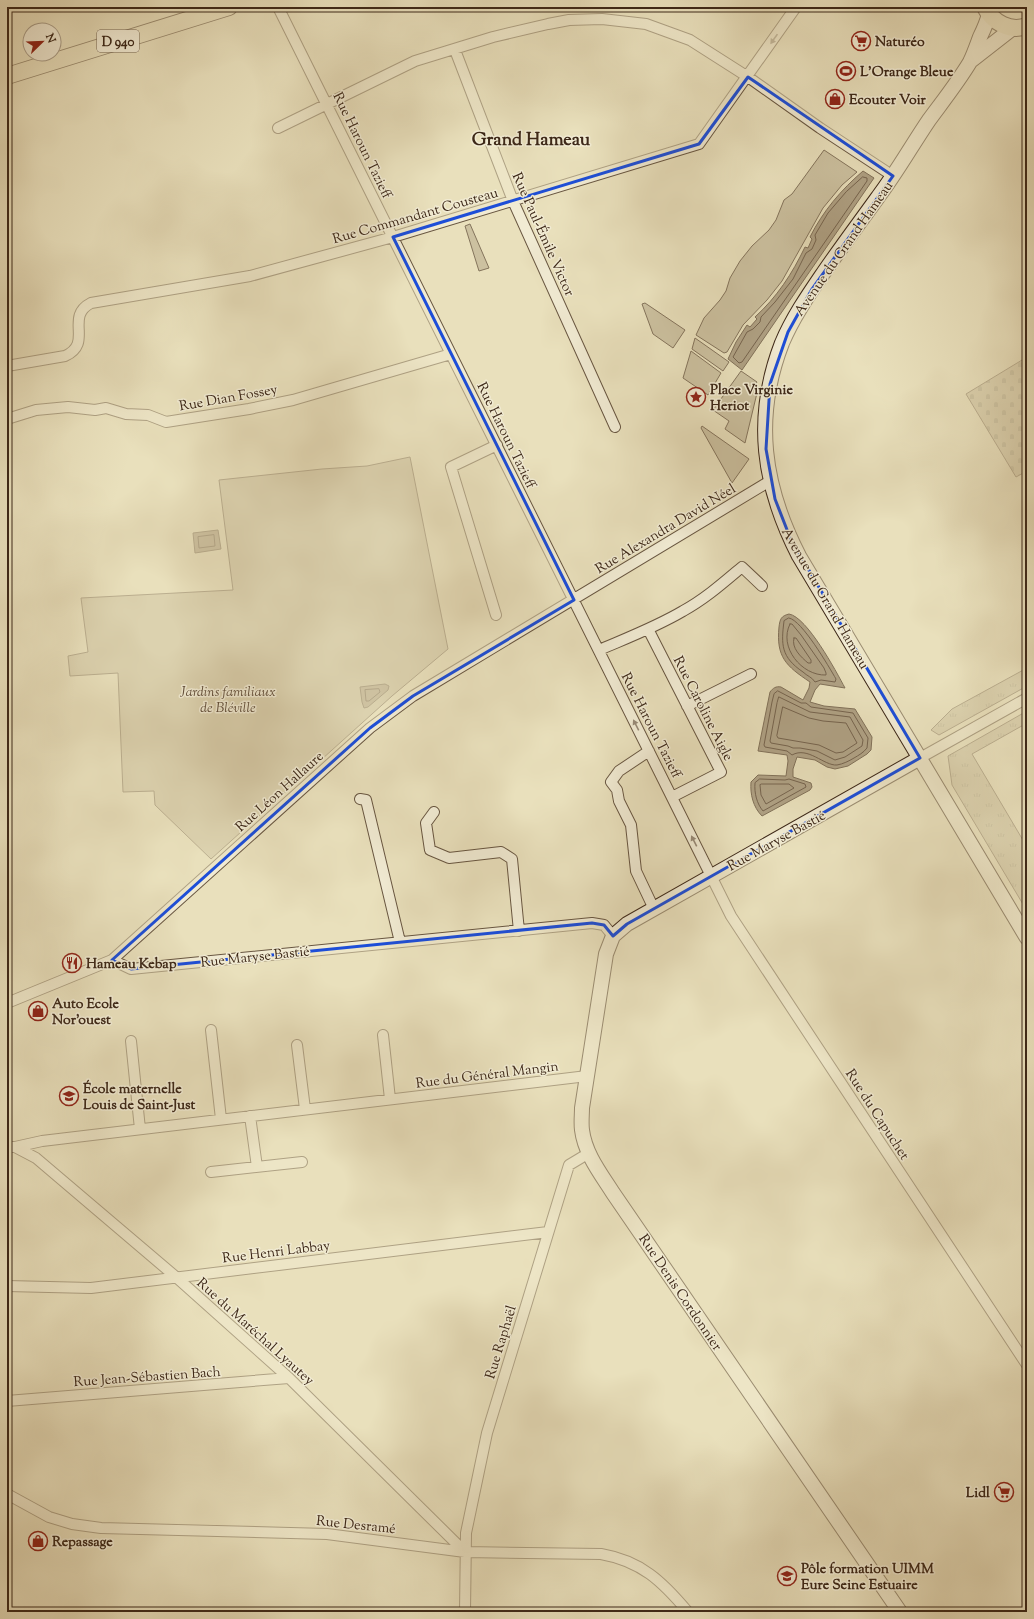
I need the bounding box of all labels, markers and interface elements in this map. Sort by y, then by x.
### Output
north arrow [22,22,62,62]
text: N [41,30,59,46]
road number: D 940 [97,30,139,52]
supermarket icon: Naturéo [850,30,872,52]
place label: Naturéo [875,33,925,53]
one-way arrow [770,34,778,44]
sports icon: L'Orange Bleue [835,60,857,82]
place label: L'Orange Bleue [860,63,954,83]
shop icon: Ecouter Voir [824,88,846,110]
street label: Rue Haroun Tazieff [327,89,396,204]
place label: Ecouter Voir [849,91,927,111]
district label: Grand Hameau [472,128,591,154]
street label: Rue Paul-Émile Victor [506,170,579,300]
street label: Avenue du Grand Hameau [790,178,899,321]
street label: Rue Commandant Cousteau [330,184,501,250]
street label: Rue Haroun Tazieff [471,379,540,494]
street label: Rue Dian Fossey [178,380,279,417]
place label: Place Virginie Heriot [710,381,794,417]
place icon: Place Virginie Heriot [685,386,707,408]
street label: Rue Alexandra David Néel [592,480,740,580]
street label: Avenue du Grand Hameau [775,524,873,674]
street label: Rue Caroline Aigle [667,653,737,765]
street label: Rue Haroun Tazieff [615,670,686,783]
park label: Jardins familiaux de Bléville [179,683,276,719]
one-way arrow [633,719,639,730]
street label: Rue Léon Hallaure [232,747,329,838]
street label: Rue Maryse Bastié [724,806,830,877]
one-way arrow [691,835,697,847]
street label: Rue Maryse Bastié [200,942,311,974]
restaurant icon: Hameau Kebap [61,952,83,974]
place label: Hameau Kebap [86,955,177,975]
place label: Auto Ecole Nor'ouest [52,995,120,1031]
shop icon: Auto Ecole Nor'ouest [27,1000,49,1022]
street label: Rue du Général Mangin [415,1057,560,1095]
street label: Rue du Capuchet [839,1066,913,1165]
place label: École maternelle Louis de Saint-Just [83,1079,196,1116]
school or university icon: École maternelle Louis de Saint-Just [58,1085,80,1107]
street label: Rue Denis Cordonnier [633,1231,726,1356]
street label: Rue Henri Labbay [221,1236,331,1270]
street label: Rue du Maréchal Lyautey [191,1274,318,1391]
street label: Rue Raphaël [481,1303,523,1382]
street label: Rue Jean-Sébastien Bach [73,1363,221,1393]
supermarket icon: Lidl [993,1481,1015,1503]
place label: Lidl [966,1484,990,1504]
street label: Rue Desramé [315,1512,397,1540]
shop icon: Repassage [27,1530,49,1552]
place label: Repassage [52,1533,113,1553]
place label: Pôle formation UIMM Eure Seine Estuaire [801,1560,934,1596]
school or university icon: Pôle formation UIMM Eure Seine Estuaire [776,1565,798,1587]

